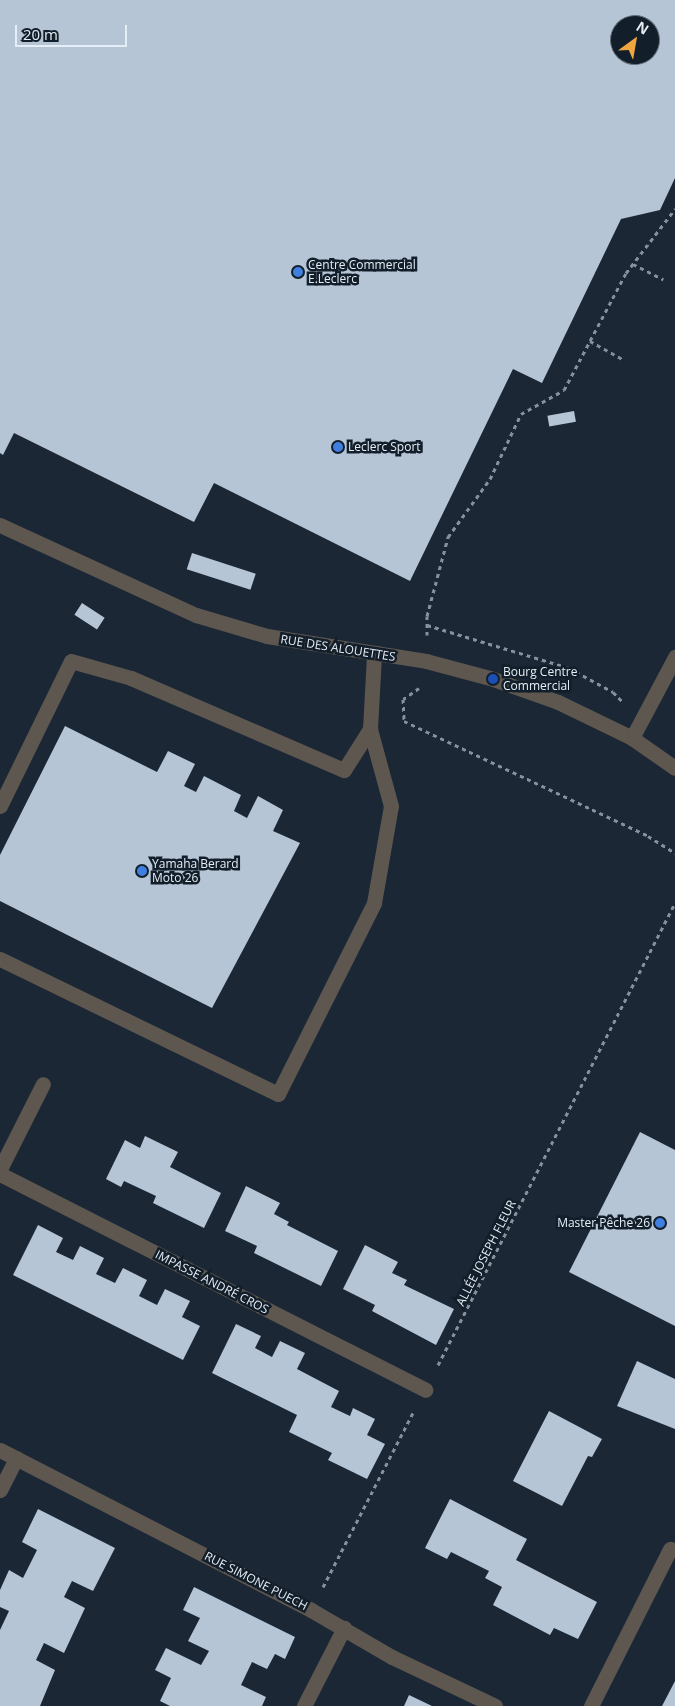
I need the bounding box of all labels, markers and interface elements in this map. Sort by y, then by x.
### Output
scale bar [18,15,130,47]
north arrow [610,15,660,65]
text: N [633,17,653,39]
text: 20 m [23,24,58,44]
place label: Centre Commercial E.Leclerc [308,258,416,286]
marker: Centre Commercial E.Leclerc [292,266,304,278]
place label: Leclerc Sport [348,440,421,454]
marker: Leclerc Sport [332,441,344,453]
street label: RUE DES ALOUETTES [280,632,396,664]
place label: Bourg Centre Commercial [503,665,577,693]
marker: Bourg Centre Commercial [487,673,499,685]
place label: Yamaha Berard Moto 26 [152,857,239,885]
marker: Yamaha Berard Moto 26 [136,865,148,877]
street label: ALLÉE JOSEPH FLEUR [453,1198,519,1308]
place label: Master Pêche 26 [557,1216,650,1230]
marker: Master Pêche 26 [654,1217,666,1229]
street label: IMPASSE ANDRÉ CROS [153,1247,271,1317]
street label: RUE SIMONE PUECH [202,1549,310,1613]

